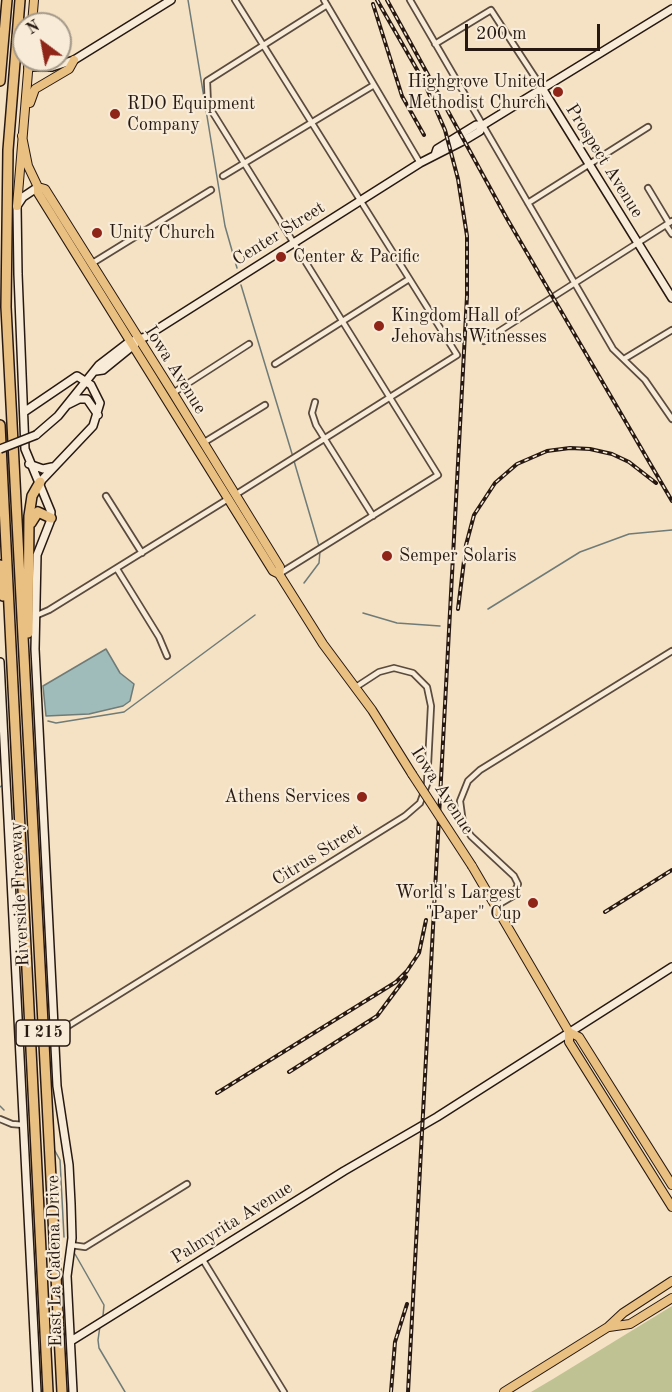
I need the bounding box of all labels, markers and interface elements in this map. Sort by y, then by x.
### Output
north arrow [12,12,72,72]
scale bar [468,12,603,50]
text: N [24,18,43,38]
text: 200 m [476,25,527,43]
place label: Highgrove United Methodist Church [408,71,546,113]
marker: Highgrove United Methodist Church [551,85,565,99]
place label: RDO Equipment Company [127,93,255,136]
street label: Prospect Avenue [560,100,648,222]
marker: RDO Equipment Company [108,107,122,121]
street label: Center Street [229,197,329,271]
place label: Unity Church [109,222,215,244]
marker: Unity Church [90,226,104,240]
place label: Center & Pacific [293,246,420,268]
marker: Center & Pacific [274,250,288,264]
place label: Kingdom Hall of Jehovahs Witnesses [391,305,547,348]
marker: Kingdom Hall of Jehovahs Witnesses [372,319,386,333]
street label: Iowa Avenue [139,322,211,418]
place label: Semper Solaris [399,545,517,567]
marker: Semper Solaris [380,549,394,563]
street label: Iowa Avenue [406,743,478,839]
place label: Athens Services [224,786,350,808]
marker: Athens Services [355,790,369,804]
street label: Citrus Street [269,819,365,891]
street label: Riverside Freeway [5,821,35,967]
place label: World's Largest "Paper" Cup [395,882,521,924]
marker: World's Largest "Paper" Cup [526,896,540,910]
road number: I 215 [16,1020,70,1046]
street label: East La Cadena Drive [43,1175,67,1347]
street label: Palmyrita Avenue [167,1177,297,1269]

